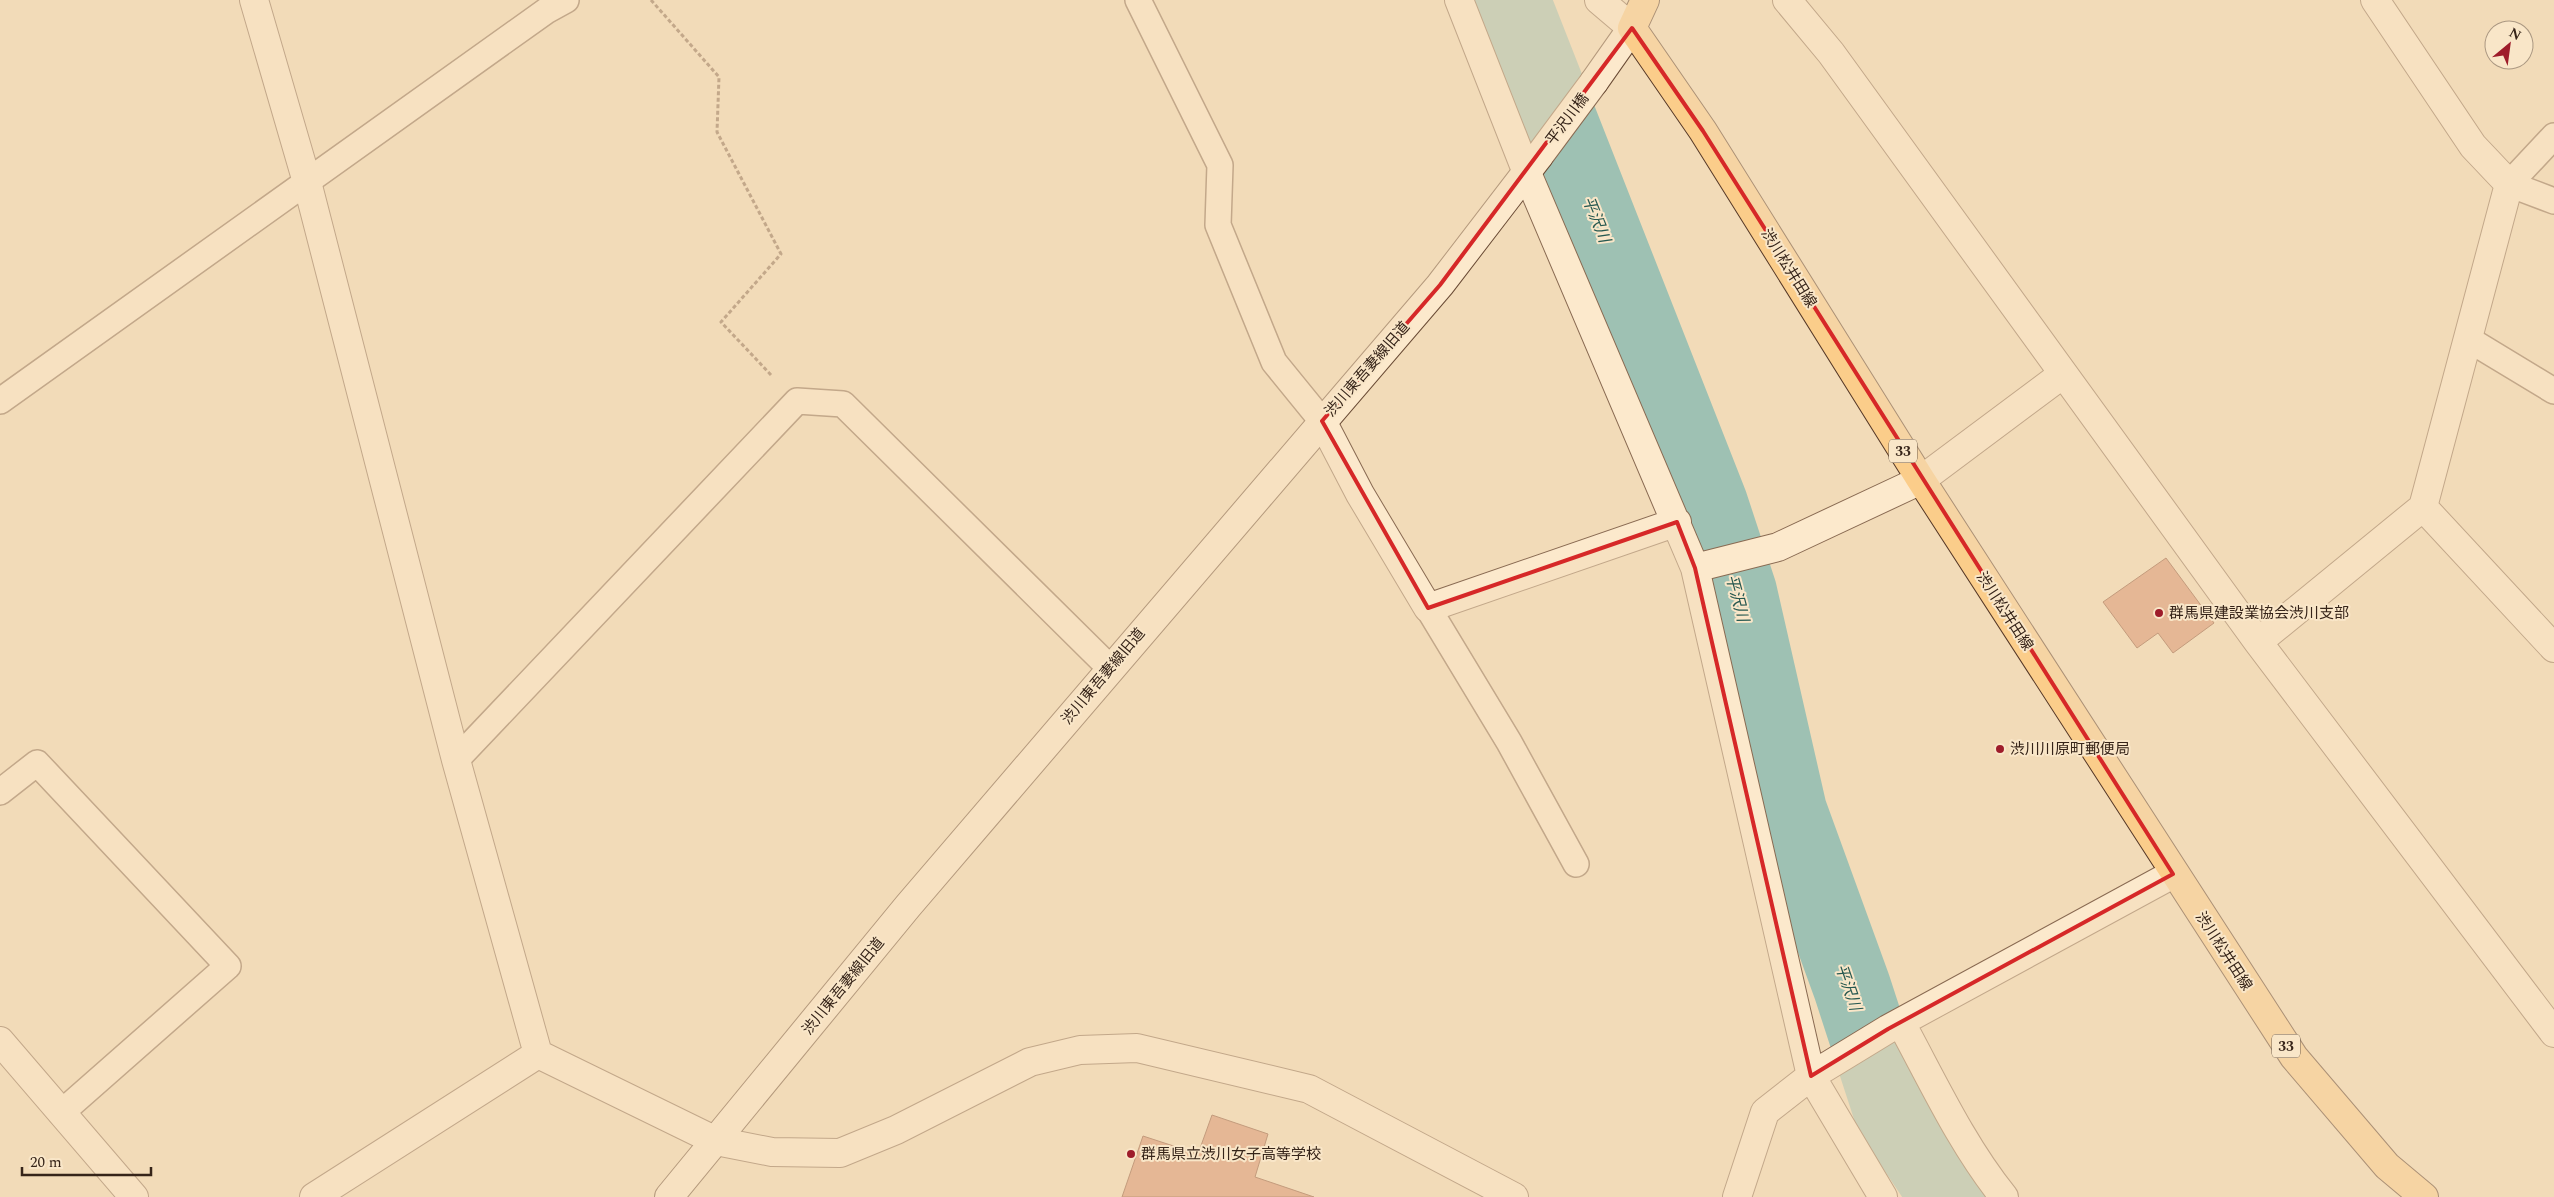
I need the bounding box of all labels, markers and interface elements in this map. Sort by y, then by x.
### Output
north arrow [2484,20,2534,70]
text: N [2505,22,2525,46]
street label: 平沢川橋 [1540,88,1595,150]
water label: 平沢川 [1576,193,1617,248]
street label: 渋川松井田線 [1755,224,1822,313]
street label: 渋川東吾妻線旧道 [1319,316,1415,422]
road number: 33 [1889,440,1917,462]
street label: 渋川松井田線 [1970,567,2039,655]
water label: 平沢川 [1719,572,1755,626]
place label: 群馬県建設業協会渋川支部 [2169,602,2349,625]
marker: 群馬県建設業協会渋川支部 [2153,607,2165,619]
street label: 渋川東吾妻線旧道 [1056,623,1151,730]
place label: 渋川川原町郵便局 [2010,738,2130,761]
marker: 渋川川原町郵便局 [1994,743,2006,755]
street label: 渋川松井田線 [2189,907,2258,995]
street label: 渋川東吾妻線旧道 [797,932,890,1040]
water label: 平沢川 [1829,961,1868,1016]
road number: 33 [2272,1034,2300,1058]
place label: 群馬県立渋川女子高等学校 [1141,1143,1321,1166]
scale bar [22,1144,151,1176]
marker: 群馬県立渋川女子高等学校 [1125,1148,1137,1160]
text: 20 m [30,1151,62,1174]

